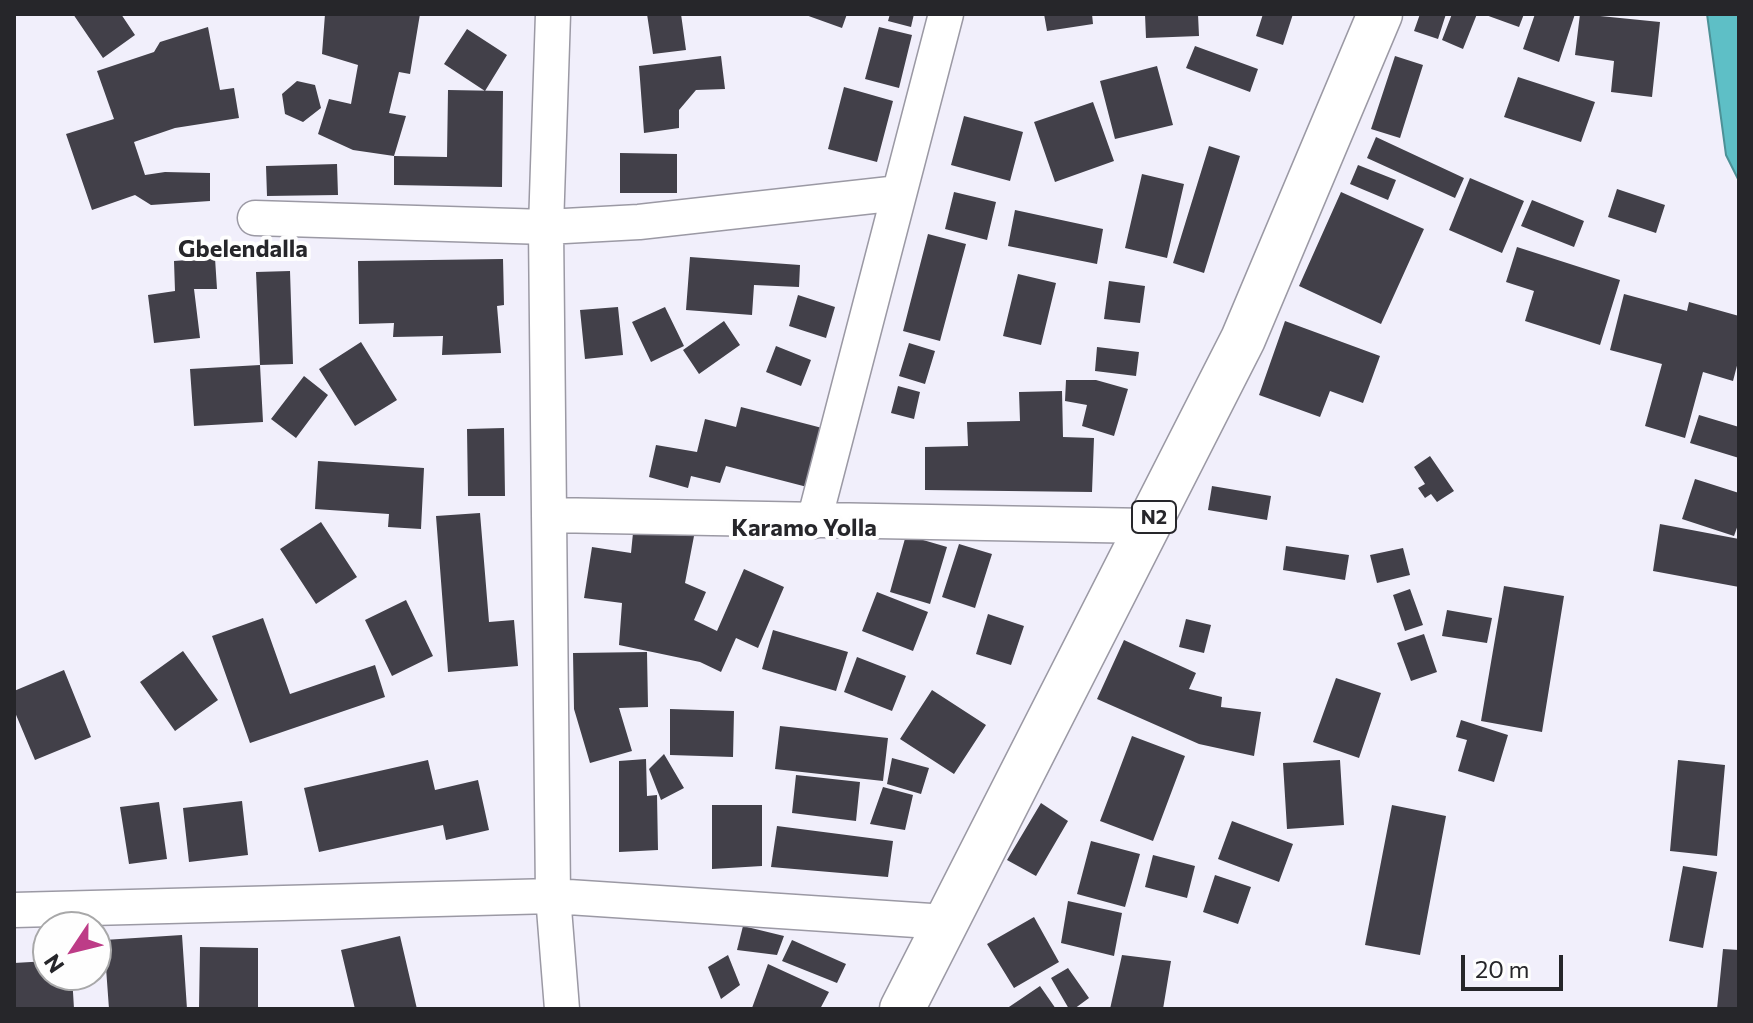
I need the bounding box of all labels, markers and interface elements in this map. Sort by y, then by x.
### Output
district label: Gbelendalla [178,235,308,263]
road number: N2 [1132,501,1176,533]
district label: Karamo Yolla [731,514,877,542]
north arrow [32,911,112,991]
scale bar [1465,939,1567,989]
text: N [38,949,69,978]
text: 20 m [1475,954,1529,983]

